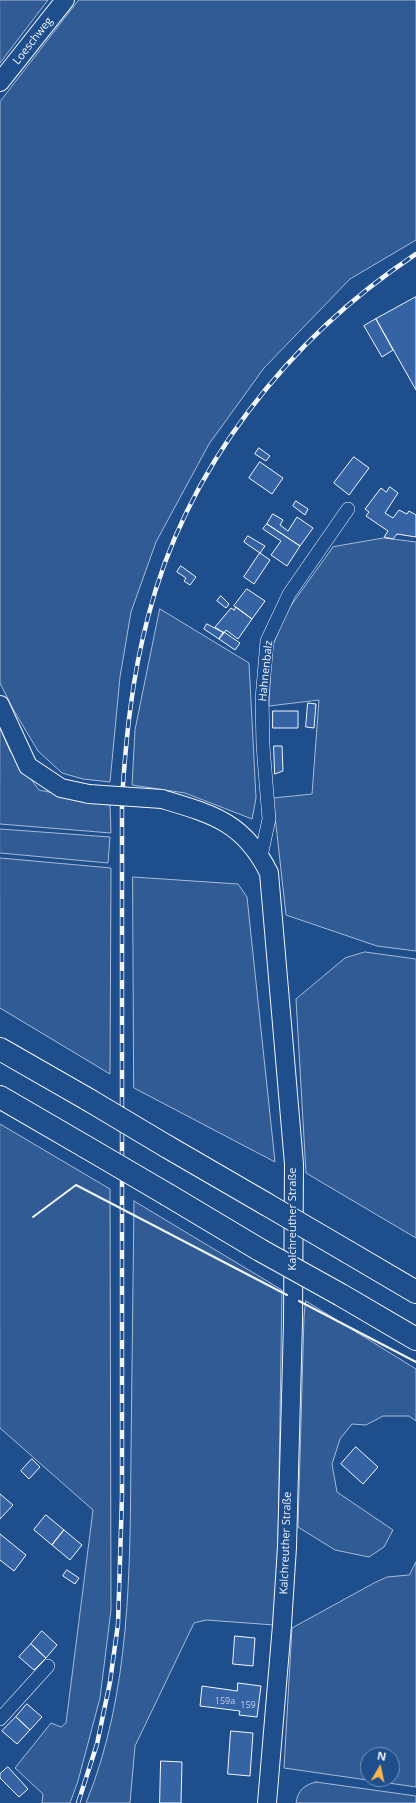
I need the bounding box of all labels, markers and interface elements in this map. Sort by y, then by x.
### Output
street label: Loeschweg [10,15,56,67]
street label: Hahnenbalz [256,640,276,702]
street label: Kalchreuther Straße [286,1168,300,1270]
street label: Kalchreuther Straße [278,1491,294,1595]
house number: 159a [215,1696,235,1706]
house number: 159 [240,1700,256,1710]
north arrow [360,1747,400,1787]
text: N [376,1748,387,1764]

